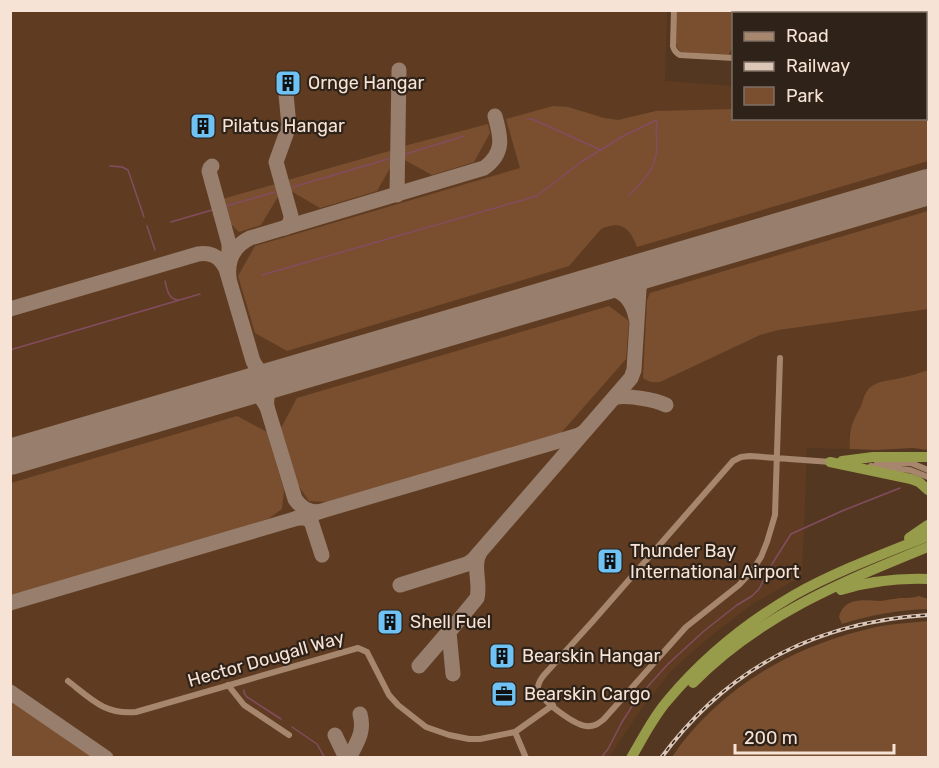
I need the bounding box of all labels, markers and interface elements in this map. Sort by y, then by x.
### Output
legend [732,12,927,120]
text: Road [786,25,829,47]
text: Railway [786,55,850,77]
building icon: Ornge Hangar [273,68,303,98]
place label: Ornge Hangar [308,72,425,94]
text: Park [786,85,824,107]
building icon: Pilatus Hangar [188,111,218,141]
place label: Pilatus Hangar [222,115,345,137]
place label: Thunder Bay International Airport [630,540,799,583]
building icon: Thunder Bay International Airport [595,546,625,576]
building icon: Shell Fuel [375,607,405,637]
place label: Shell Fuel [410,611,491,633]
street label: Hector Dougall Way [185,626,347,692]
building icon: Bearskin Hangar [487,641,517,671]
place label: Bearskin Hangar [522,645,660,667]
office icon: Bearskin Cargo [489,679,519,709]
place label: Bearskin Cargo [524,683,651,705]
scale bar [735,717,894,755]
text: 200 m [744,727,798,749]

